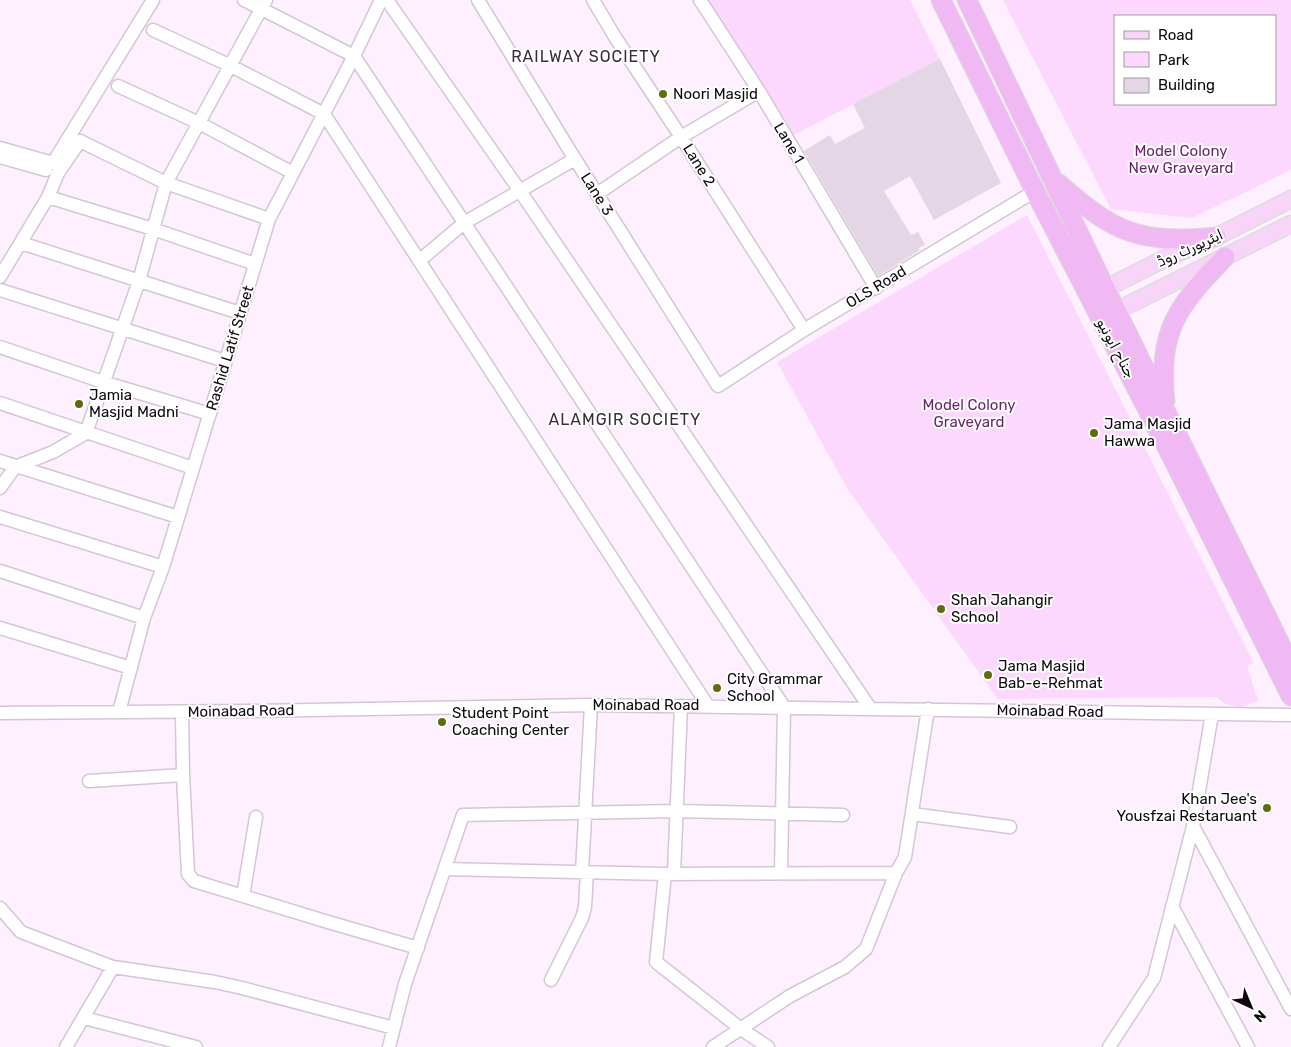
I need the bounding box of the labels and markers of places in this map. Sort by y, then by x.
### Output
place label: Noori Masjid [673,85,758,103]
marker: Noori Masjid [657,88,669,100]
place label: Jamia Masjid Madni [89,386,179,421]
marker: Jamia Masjid Madni [73,398,85,410]
place label: Jama Masjid Hawwa [1104,415,1191,450]
marker: Jama Masjid Hawwa [1088,427,1100,439]
place label: Shah Jahangir School [951,591,1053,626]
marker: Shah Jahangir School [935,603,947,615]
place label: Jama Masjid Bab-e-Rehmat [998,657,1103,692]
marker: Jama Masjid Bab-e-Rehmat [982,669,994,681]
place label: City Grammar School [727,670,823,705]
marker: City Grammar School [711,682,723,694]
place label: Student Point Coaching Center [452,704,569,739]
marker: Student Point Coaching Center [436,716,448,728]
place label: Khan Jee's Yousfzai Restaruant [1117,790,1257,825]
marker: Khan Jee's Yousfzai Restaruant [1261,802,1273,814]

